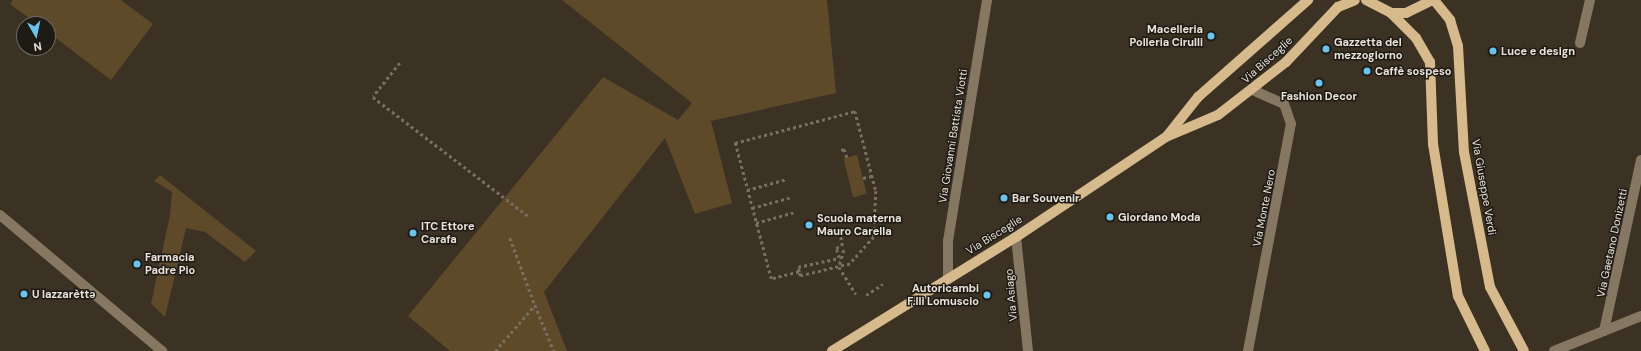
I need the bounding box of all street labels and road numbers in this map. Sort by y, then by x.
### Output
street label: Via Bisceglie [1239,34,1295,86]
street label: Via Giovanni Battista Viotti [936,68,970,204]
street label: Via Giuseppe Verdi [1469,138,1499,236]
street label: Via Monte Nero [1250,168,1278,248]
street label: Via Gaetano Donizetti [1594,187,1630,299]
street label: Via Bisceglie [963,213,1025,257]
street label: Via Asiago [1002,268,1020,322]

